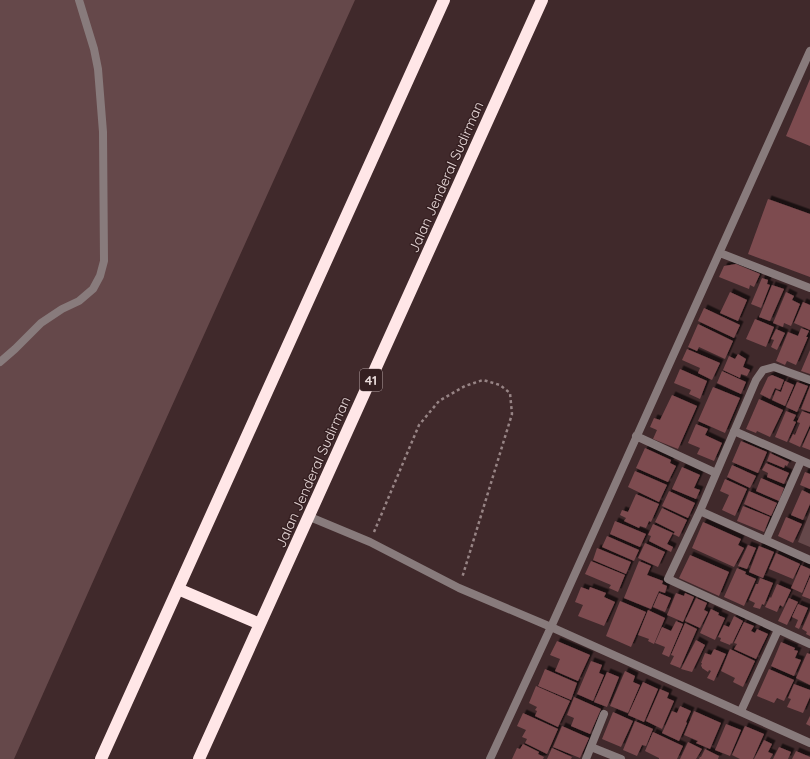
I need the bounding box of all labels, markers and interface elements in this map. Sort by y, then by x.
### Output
street label: Jalan Jenderal Sudirman [405,99,487,255]
road number: 41 [360,369,382,391]
street label: Jalan Jenderal Sudirman [272,394,354,550]

